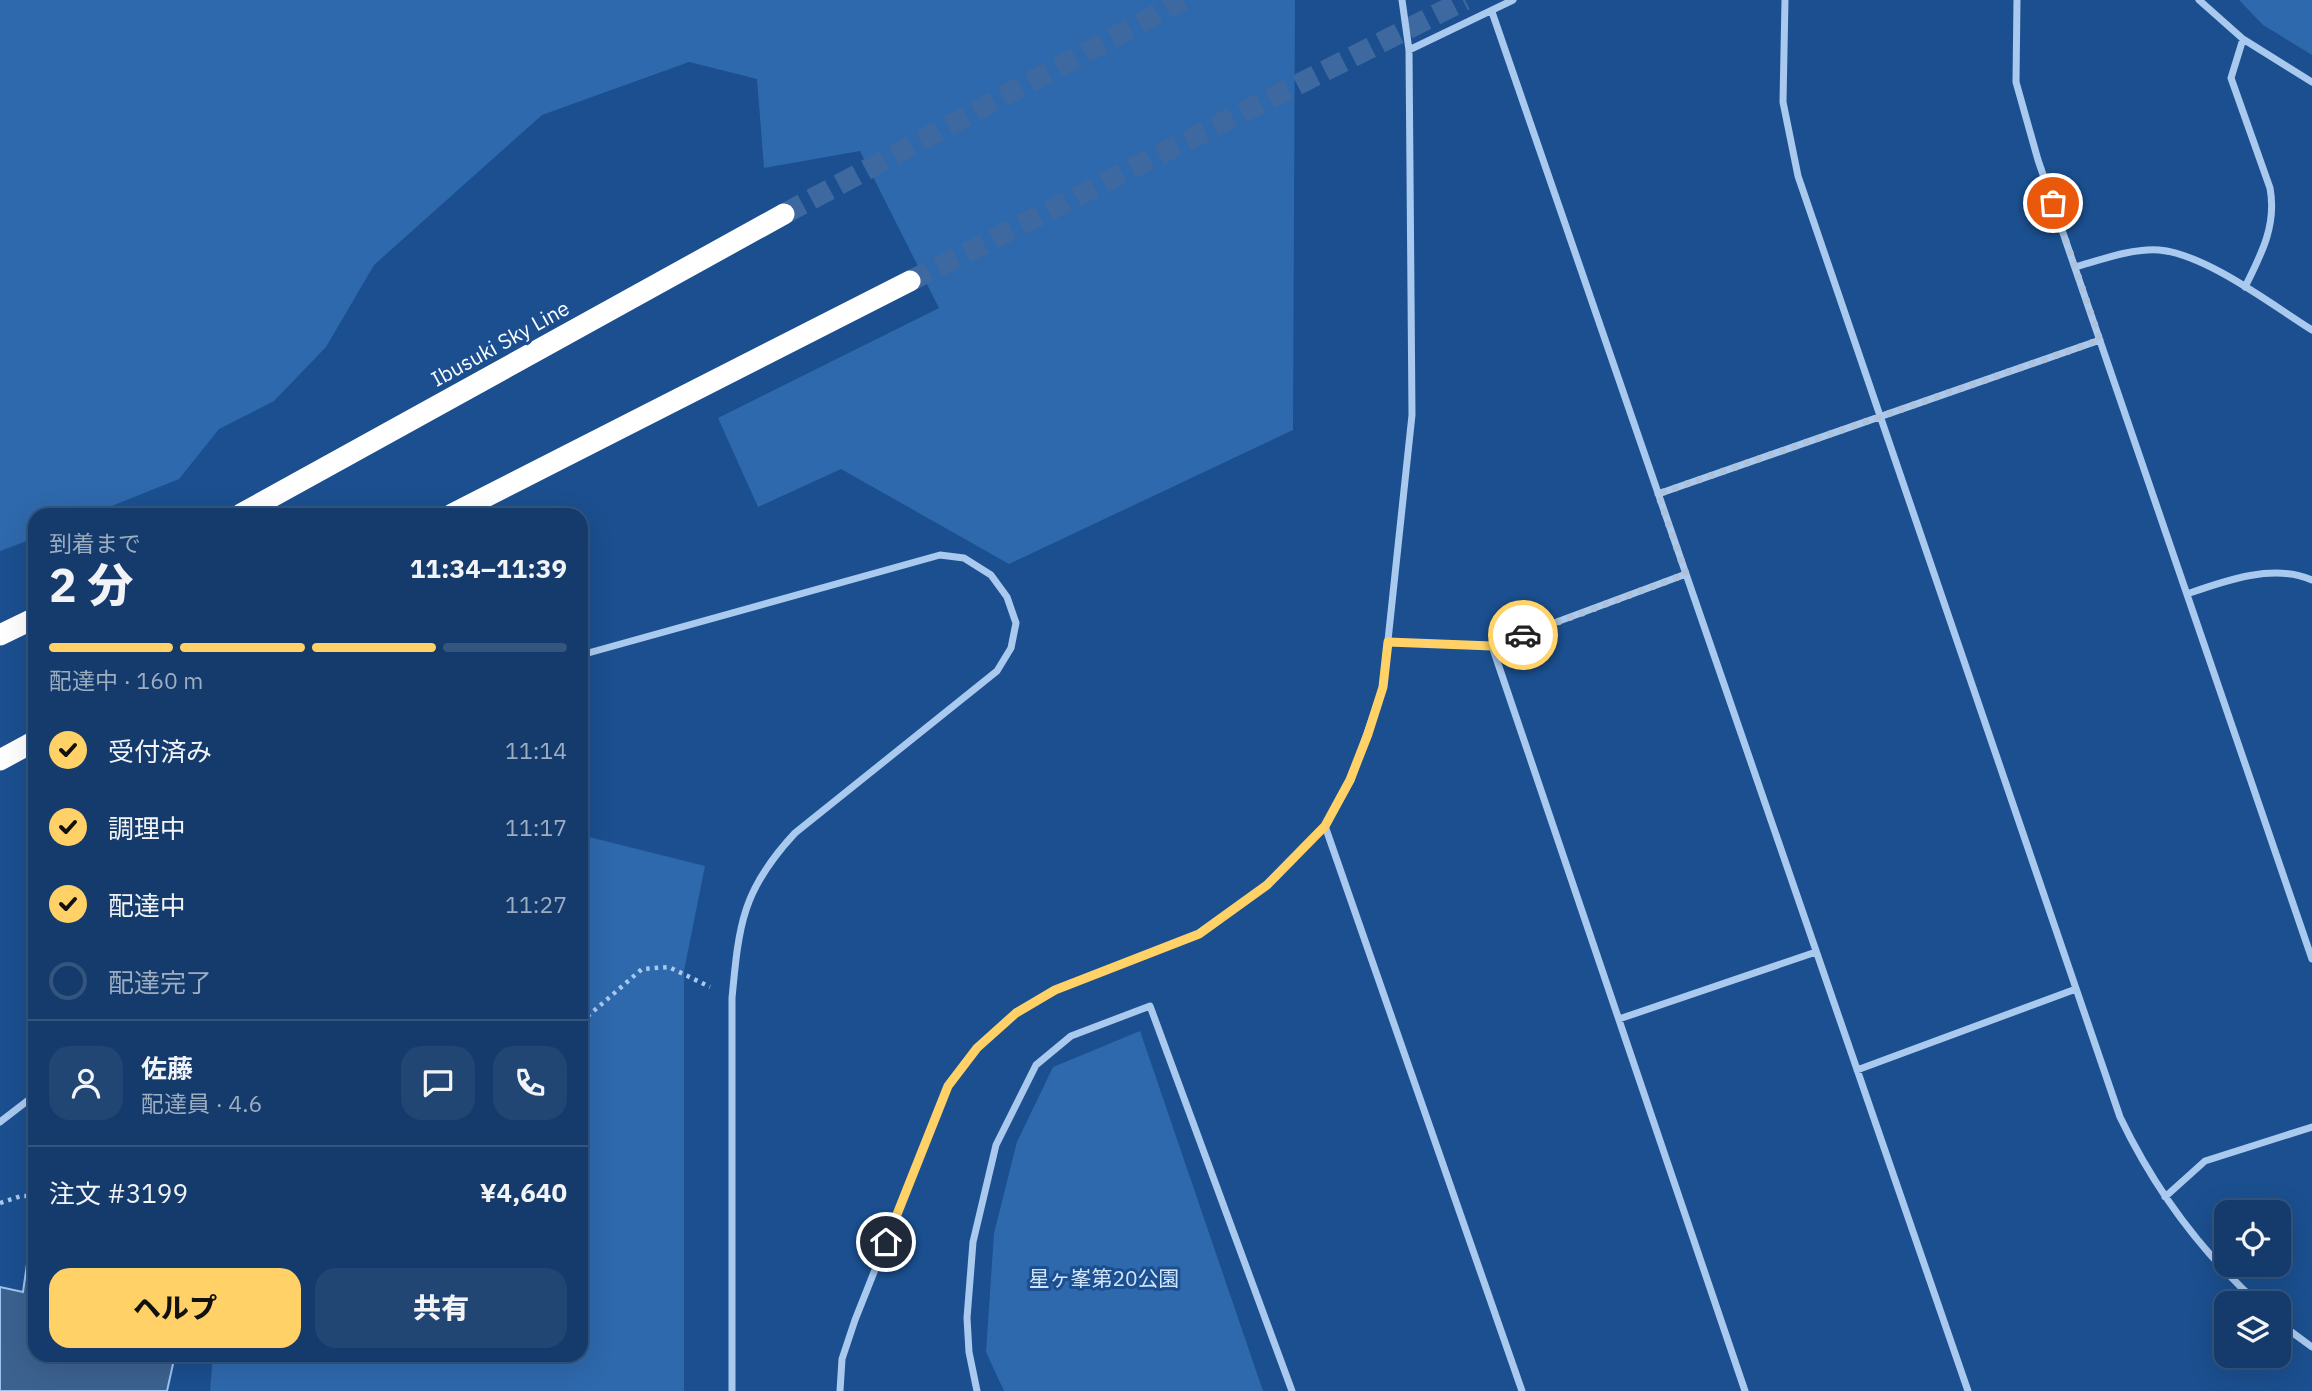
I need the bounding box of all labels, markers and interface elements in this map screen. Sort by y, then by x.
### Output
pin [2023,173,2083,233]
icon: bag [2034,184,2072,222]
street label: Ibusuki Sky Line [426,293,574,393]
text: 到着まで [49,528,141,558]
text: 11:34–11:39 [410,551,567,585]
text: 2 分 [49,555,133,615]
courier [1488,600,1558,670]
icon: car [1504,616,1542,654]
text: 配達中 · 160 m [49,665,203,695]
icon: check [49,731,87,769]
text: 受付済み [108,734,212,768]
text: 11:14 [505,735,567,765]
icon: check [49,808,87,846]
text: 調理中 [108,811,186,845]
text: 11:17 [505,812,567,842]
icon: check [49,885,87,923]
text: 配達中 [108,888,186,922]
text: 11:27 [505,889,567,919]
text: 配達完了 [108,965,212,999]
button: person [49,1046,123,1120]
button: chat [401,1046,475,1120]
button: phone [493,1046,567,1120]
text: 佐藤 [141,1051,193,1085]
text: 配達員 · 4.6 [141,1088,262,1118]
text: ¥4,640 [480,1175,567,1209]
text: 注文 #3199 [49,1176,188,1210]
map controls [2214,1200,2291,1368]
button: locate [2214,1200,2291,1277]
pin [856,1212,916,1272]
icon: home [867,1223,905,1261]
park label: 星ヶ峯第20公園 [1028,1264,1180,1292]
button: ヘルプ [49,1268,301,1348]
button: 共有 [315,1268,567,1348]
button: layers [2214,1291,2291,1368]

